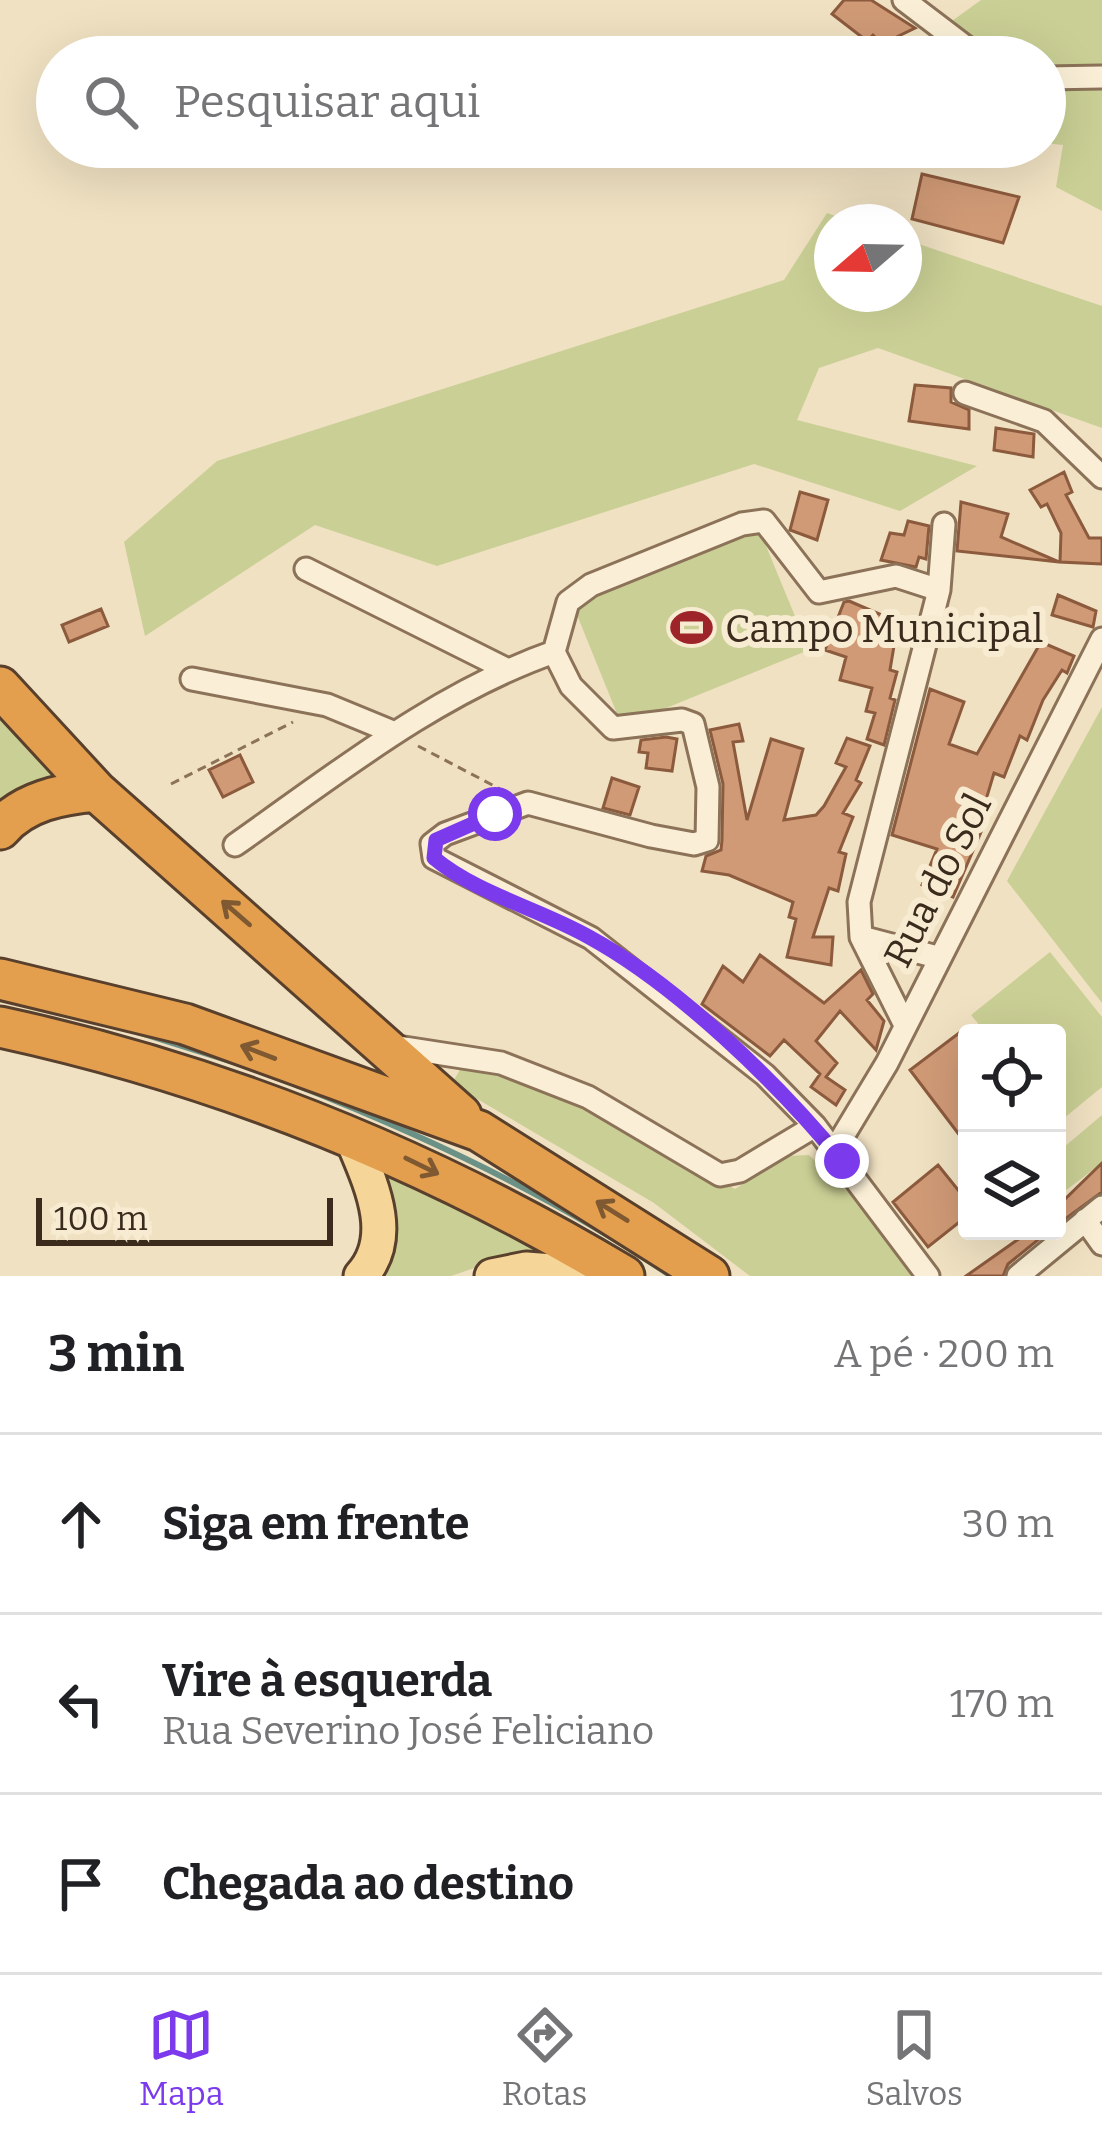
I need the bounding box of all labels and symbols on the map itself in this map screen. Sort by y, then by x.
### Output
north arrow [814,204,922,312]
sports icon: Campo Municipal [668,605,714,651]
place label: Campo Municipal [725,606,1044,652]
street label: Rua do Sol [875,786,1001,975]
route start [468,787,522,841]
one-way arrow [221,899,251,927]
one-way arrow [240,1039,277,1061]
route end [815,1134,869,1188]
one-way arrow [403,1156,439,1178]
scale bar [36,1192,333,1245]
one-way arrow [596,1198,630,1223]

